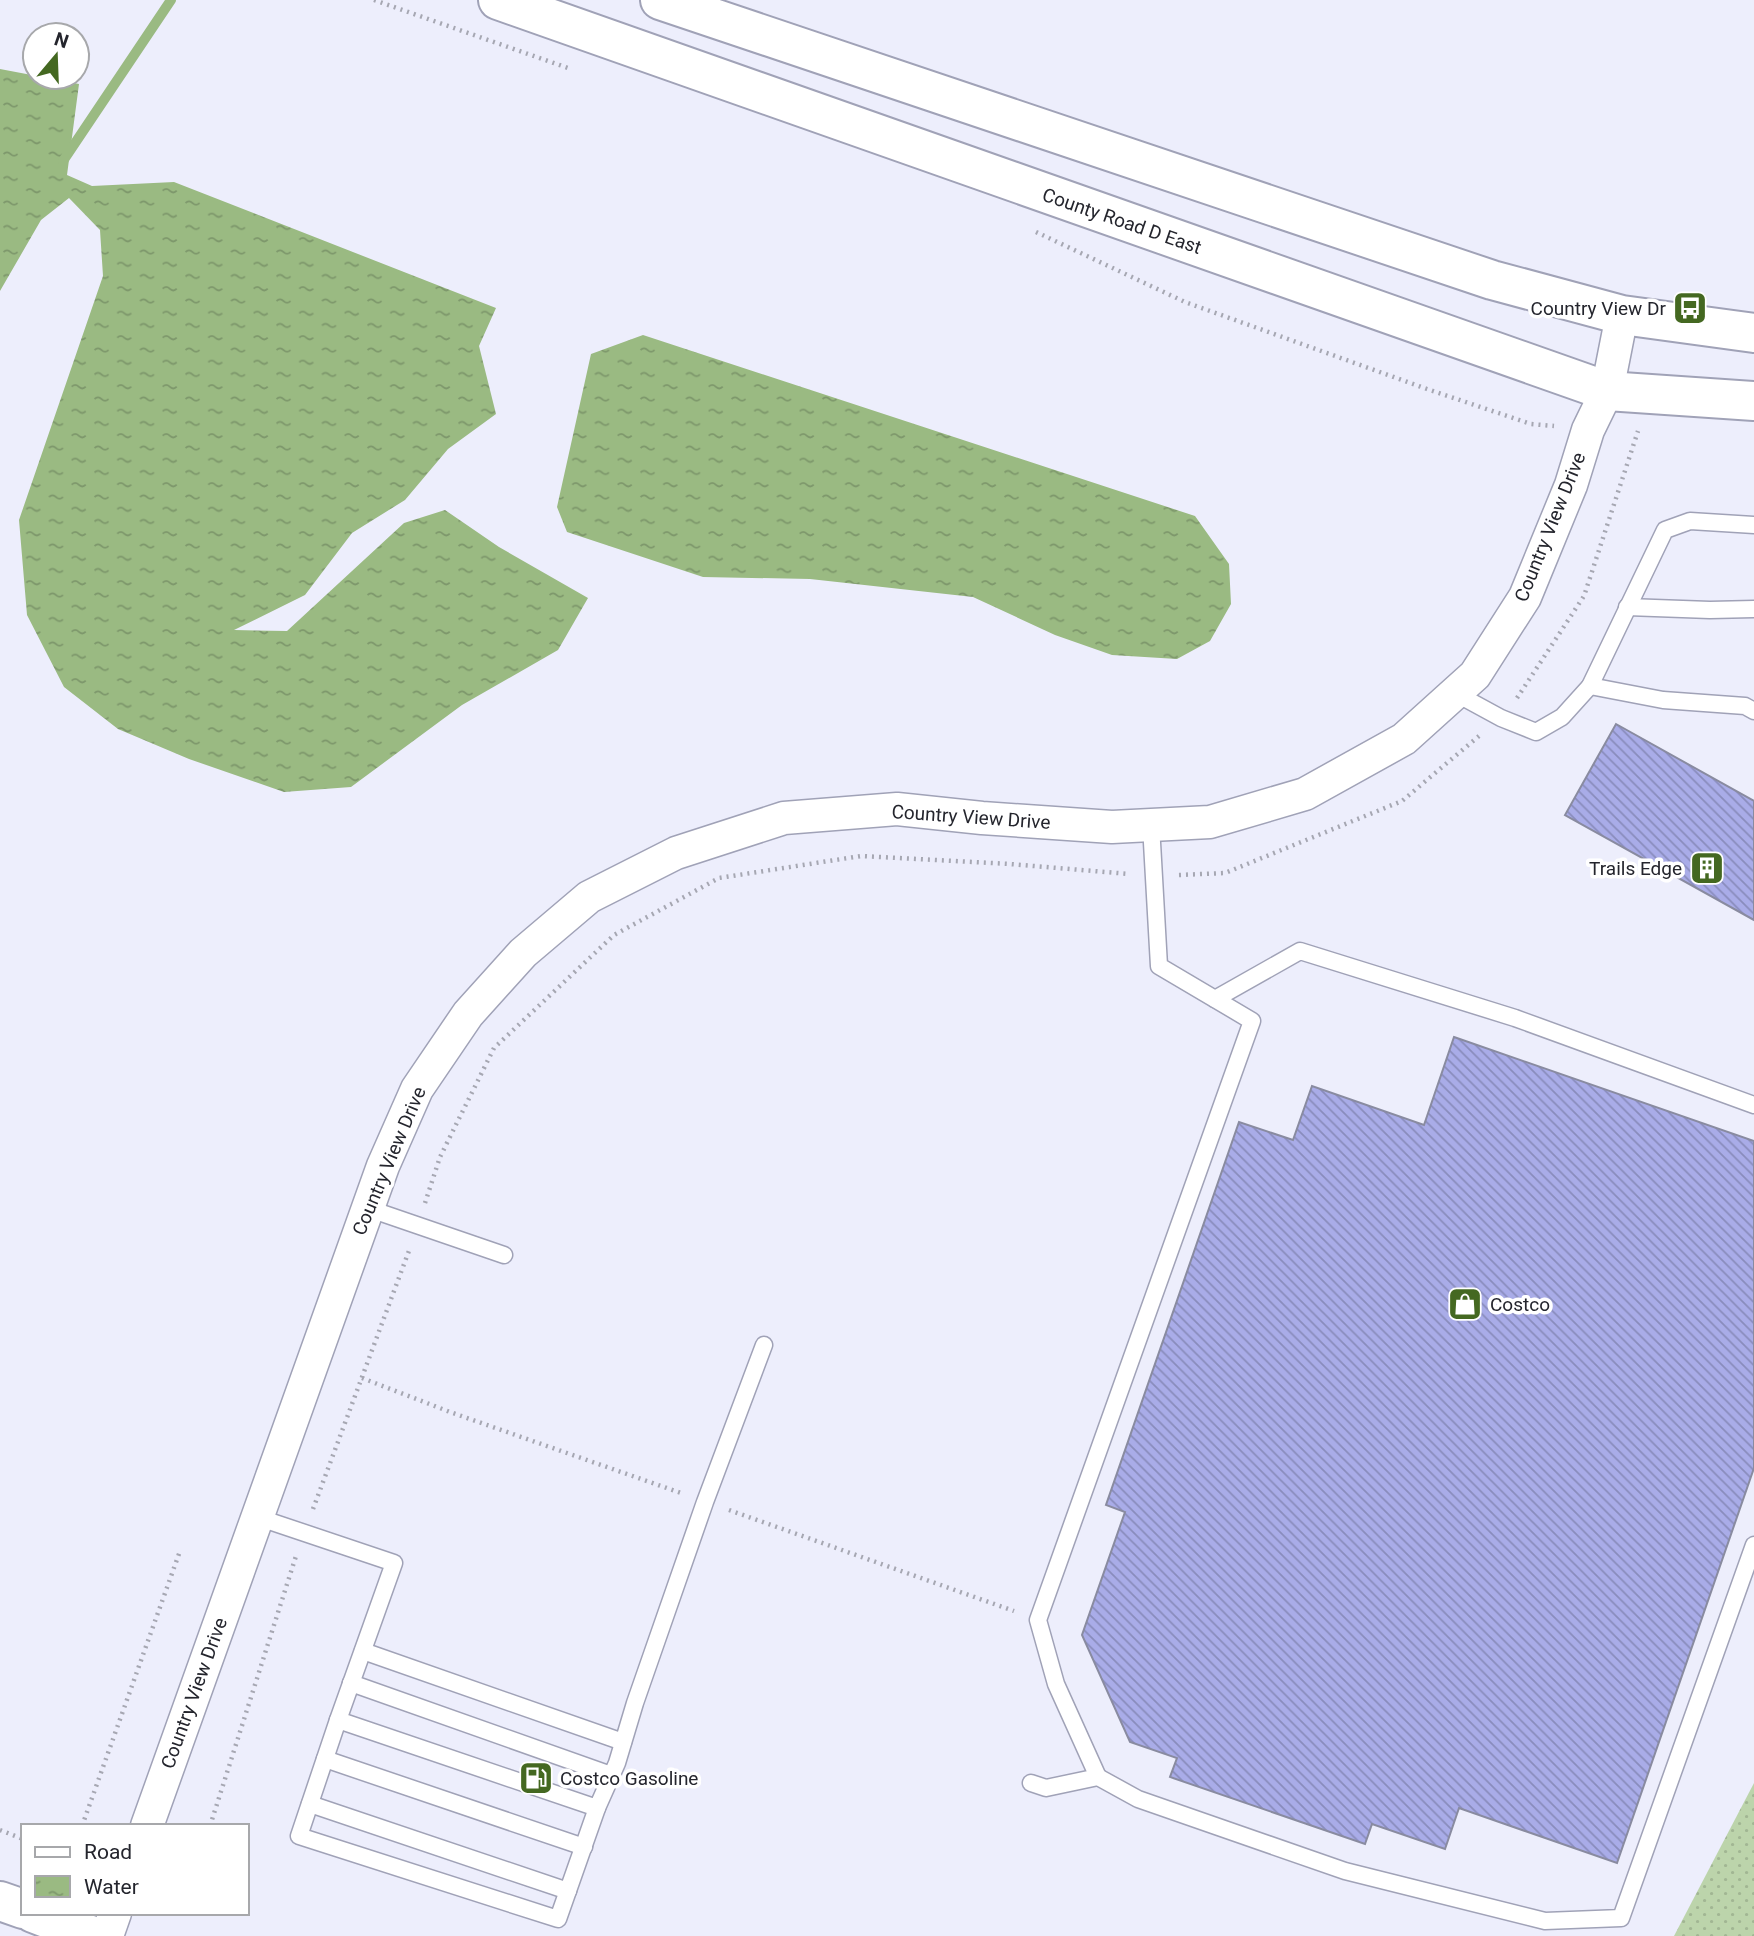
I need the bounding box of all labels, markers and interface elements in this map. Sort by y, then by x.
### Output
north arrow [21,21,91,91]
text: N [51,27,71,53]
street label: County Road D East [1039,183,1205,259]
bus stop icon: Country View Dr [1671,289,1709,327]
place label: Country View Dr [1531,297,1667,320]
street label: Country View Drive [1510,449,1590,605]
street label: Country View Drive [891,800,1051,834]
building icon: Trails Edge [1688,849,1726,887]
place label: Trails Edge [1589,857,1682,880]
street label: Country View Drive [347,1083,431,1239]
shop icon: Costco [1446,1285,1484,1323]
place label: Costco [1490,1293,1550,1316]
street label: Country View Drive [156,1614,232,1772]
fuel station icon: Costco Gasoline [517,1759,555,1797]
place label: Costco Gasoline [560,1767,698,1790]
legend [21,1824,248,1915]
text: Road [84,1840,132,1864]
text: Water [84,1875,139,1899]

